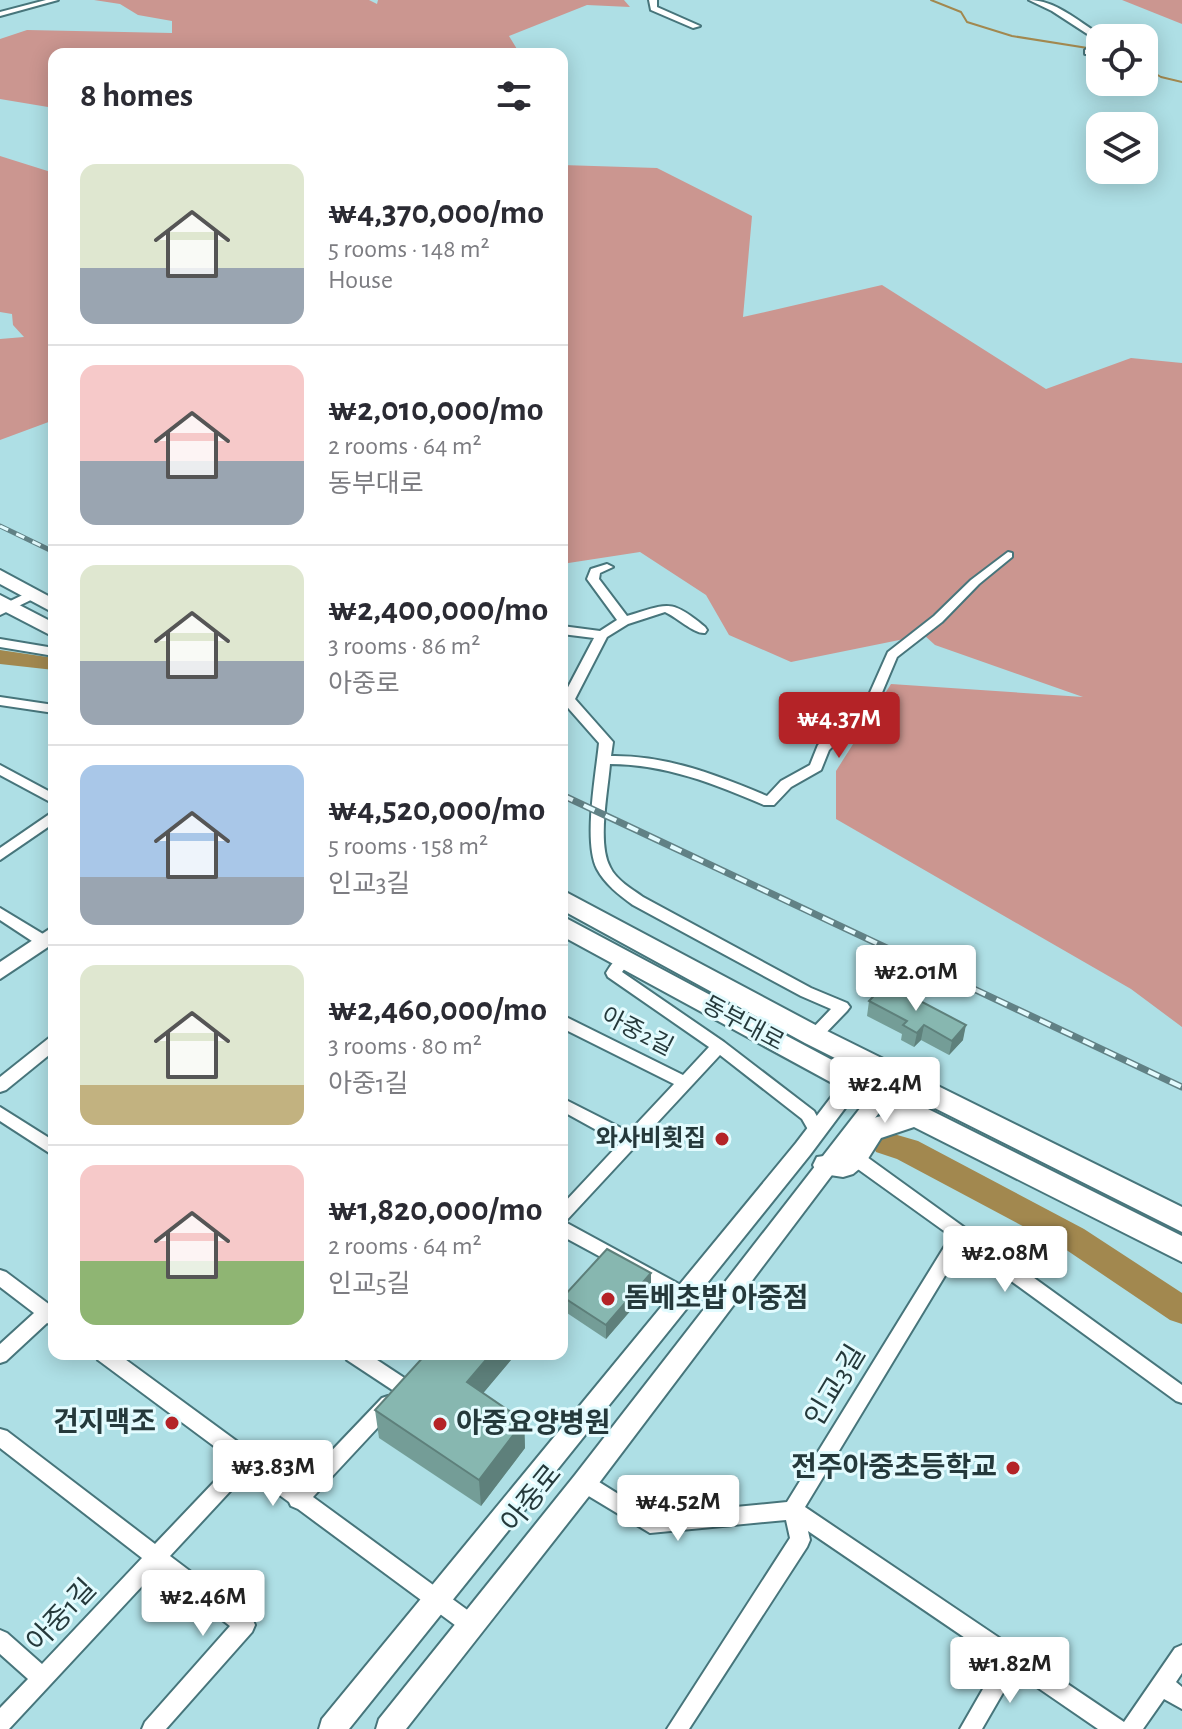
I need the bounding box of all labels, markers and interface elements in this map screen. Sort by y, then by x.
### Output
map controls [1086,24,1158,184]
button: locate [1086,24,1158,96]
icon: filters [492,74,536,118]
text: 8 homes [80,79,193,113]
button: layers [1086,112,1158,184]
icon: home [144,196,240,292]
text: ₩4,370,000/mo [328,196,544,230]
text: 5 rooms · 148 m² [328,236,490,262]
text: House [328,267,393,293]
text: ₩2,010,000/mo [328,393,543,427]
icon: home [144,397,240,493]
text: 2 rooms · 64 m² [328,433,482,459]
text: 동부대로 [328,471,424,497]
text: ₩2,400,000/mo [328,593,548,627]
icon: home [144,597,240,693]
text: 3 rooms · 86 m² [328,633,480,659]
text: 아중로 [328,671,400,697]
pin: ₩4.37M [774,692,904,760]
text: ₩4.37M [797,705,881,731]
text: ₩4,520,000/mo [328,793,545,827]
icon: home [144,797,240,893]
text: 5 rooms · 158 m² [328,833,488,859]
text: 인교3길 [328,871,410,897]
pin: ₩2.01M [851,945,981,1013]
text: ₩2.01M [874,958,958,984]
street label: 동부대로 [698,992,788,1055]
text: ₩2,460,000/mo [328,993,547,1027]
icon: home [144,997,240,1093]
street label: 아중2길 [597,1003,677,1060]
text: 3 rooms · 80 m² [328,1033,482,1059]
pin: ₩2.4M [829,1057,941,1125]
text: ₩2.4M [848,1070,922,1096]
text: 아중1길 [328,1071,409,1097]
place label: 와사비횟집 [596,1125,706,1151]
marker: 와사비횟집 [713,1130,731,1148]
text: ₩1,820,000/mo [328,1193,543,1227]
icon: home [144,1197,240,1293]
pin: ₩2.08M [940,1226,1070,1294]
text: 2 rooms · 64 m² [328,1233,482,1259]
text: ₩2.08M [961,1239,1049,1265]
text: 인교5길 [328,1271,411,1297]
place label: 돔베초밥 아중점 [624,1283,809,1313]
marker: 돔베초밥 아중점 [599,1290,617,1308]
street label: 인교3길 [799,1340,871,1431]
place label: 건지맥조 [53,1407,156,1437]
place label: 아중요양병원 [456,1408,611,1438]
marker: 건지맥조 [163,1414,181,1432]
marker: 아중요양병원 [431,1415,449,1433]
pin: ₩3.83M [208,1440,338,1508]
place label: 전주아중초등학교 [791,1452,997,1482]
text: ₩3.83M [231,1453,315,1479]
street label: 아중로 [495,1459,567,1538]
marker: 전주아중초등학교 [1004,1459,1022,1477]
pin: ₩4.52M [613,1475,743,1543]
text: ₩4.52M [635,1488,721,1514]
pin: ₩2.46M [138,1570,268,1638]
street label: 아중1길 [21,1573,102,1657]
text: ₩2.46M [160,1583,246,1609]
pin: ₩1.82M [945,1637,1075,1705]
text: ₩1.82M [968,1650,1052,1676]

